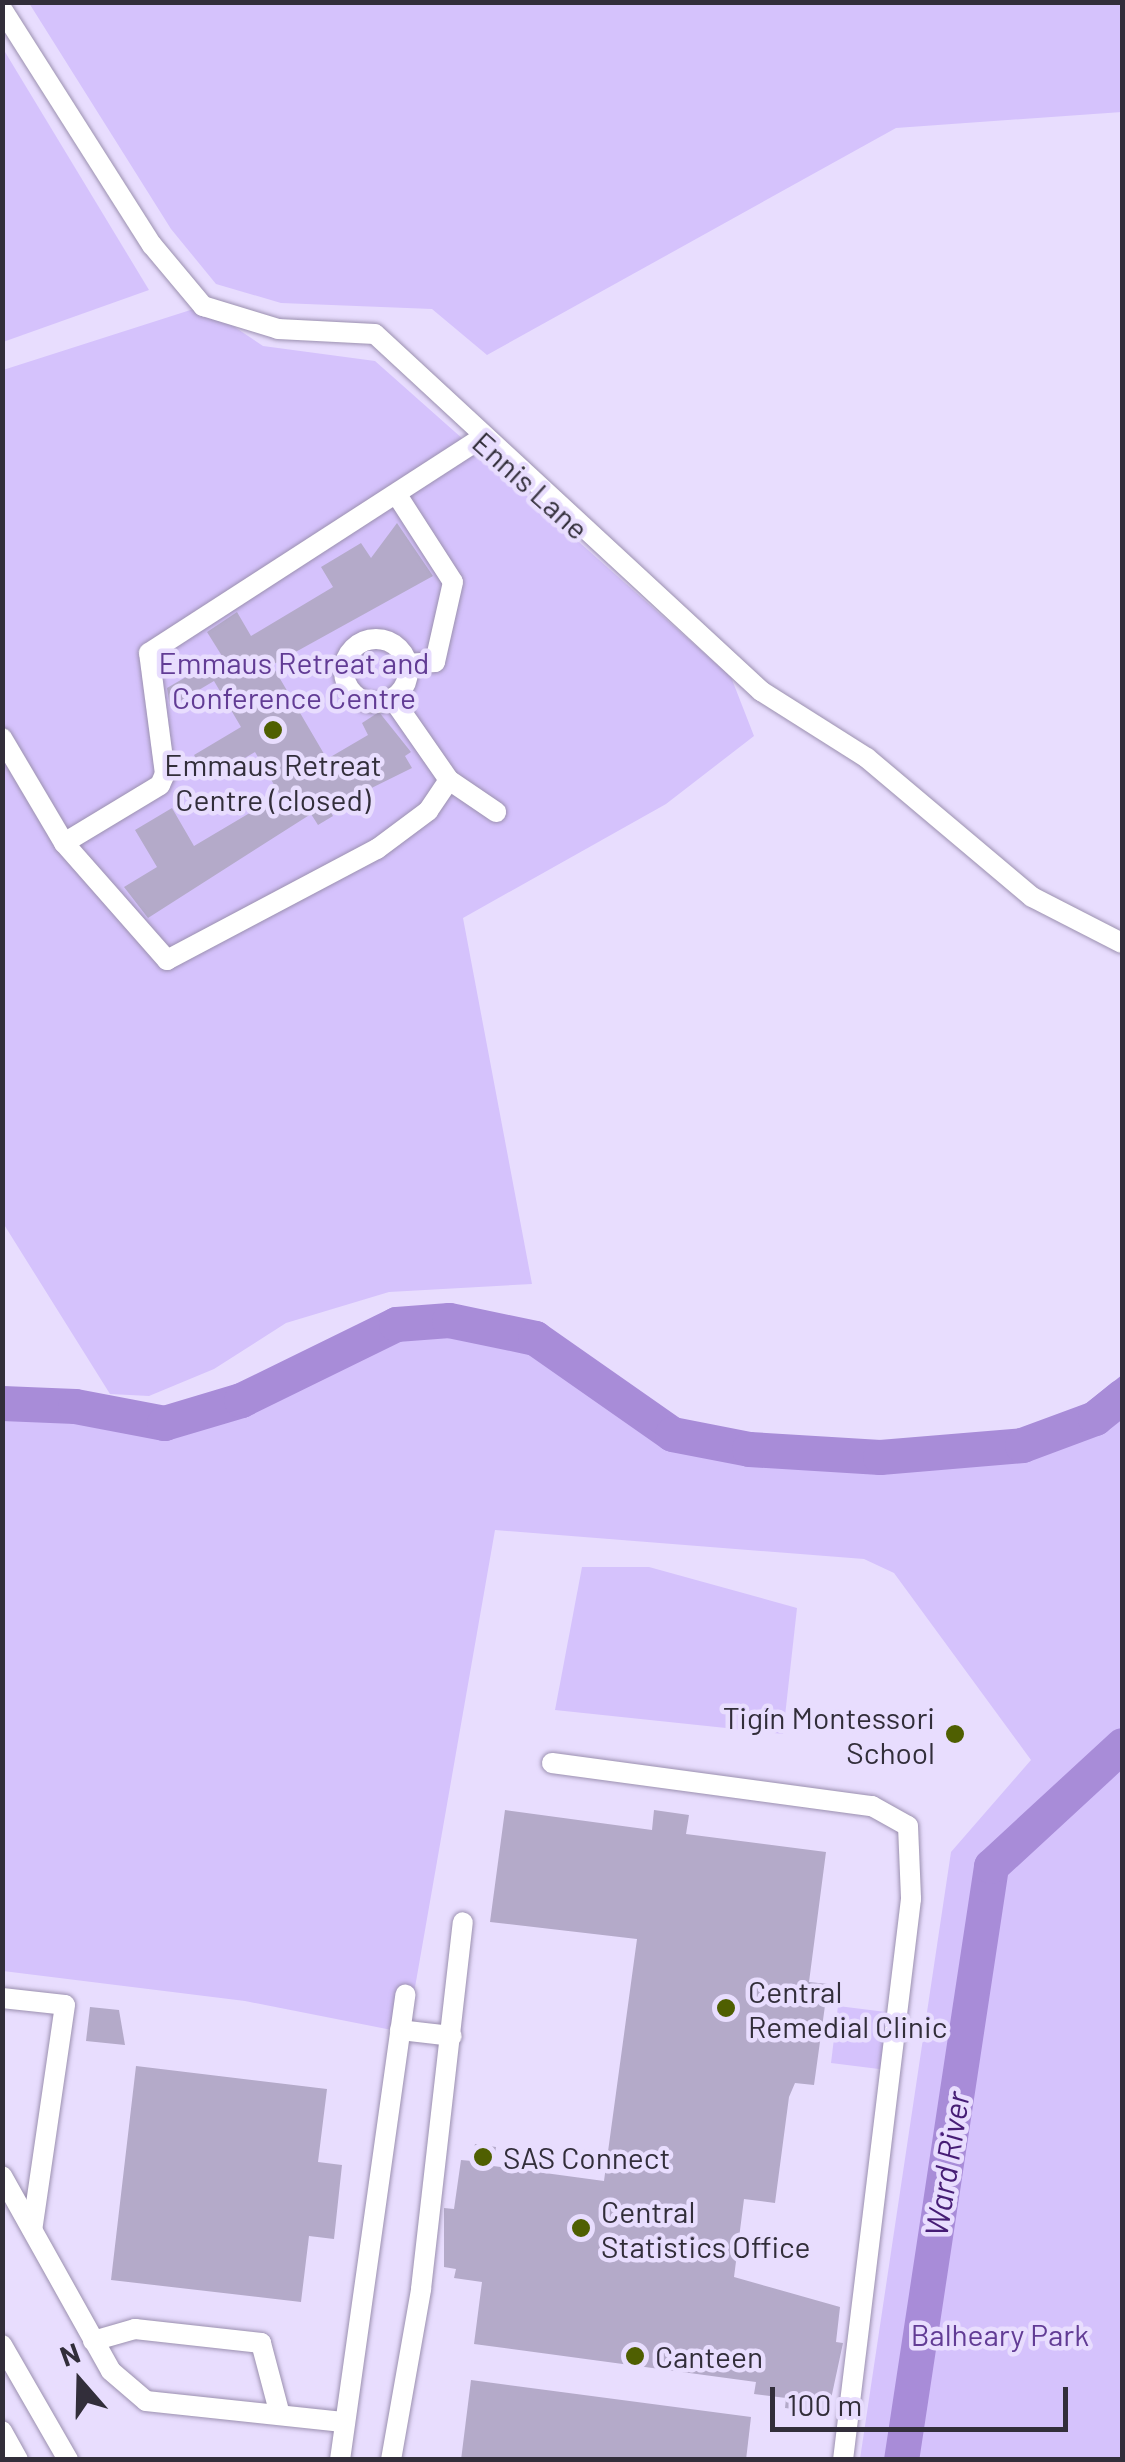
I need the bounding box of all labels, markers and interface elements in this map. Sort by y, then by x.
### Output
street label: Ennis Lane [466,424,596,546]
park label: Emmaus Retreat and Conference Centre [159,644,429,714]
marker: Emmaus Retreat Centre (closed) [262,719,284,741]
place label: Emmaus Retreat Centre (closed) [164,746,382,816]
place label: Tigín Montessori School [723,1699,935,1770]
marker: Tigín Montessori School [944,1723,966,1745]
place label: Central Remedial Clinic [748,1973,947,2044]
marker: Central Remedial Clinic [713,1995,739,2021]
water label: Ward River [916,2089,976,2239]
place label: SAS Connect [503,2139,670,2175]
marker: SAS Connect [472,2146,494,2168]
place label: Central Statistics Office [601,2193,811,2264]
marker: Central Statistics Office [570,2217,592,2239]
park label: Balheary Park [911,2316,1089,2352]
north arrow [30,2332,130,2432]
text: N [55,2335,84,2373]
place label: Canteen [655,2338,763,2374]
marker: Canteen [624,2345,646,2367]
scale bar [775,2367,1072,2429]
text: 100 m [787,2386,862,2422]

